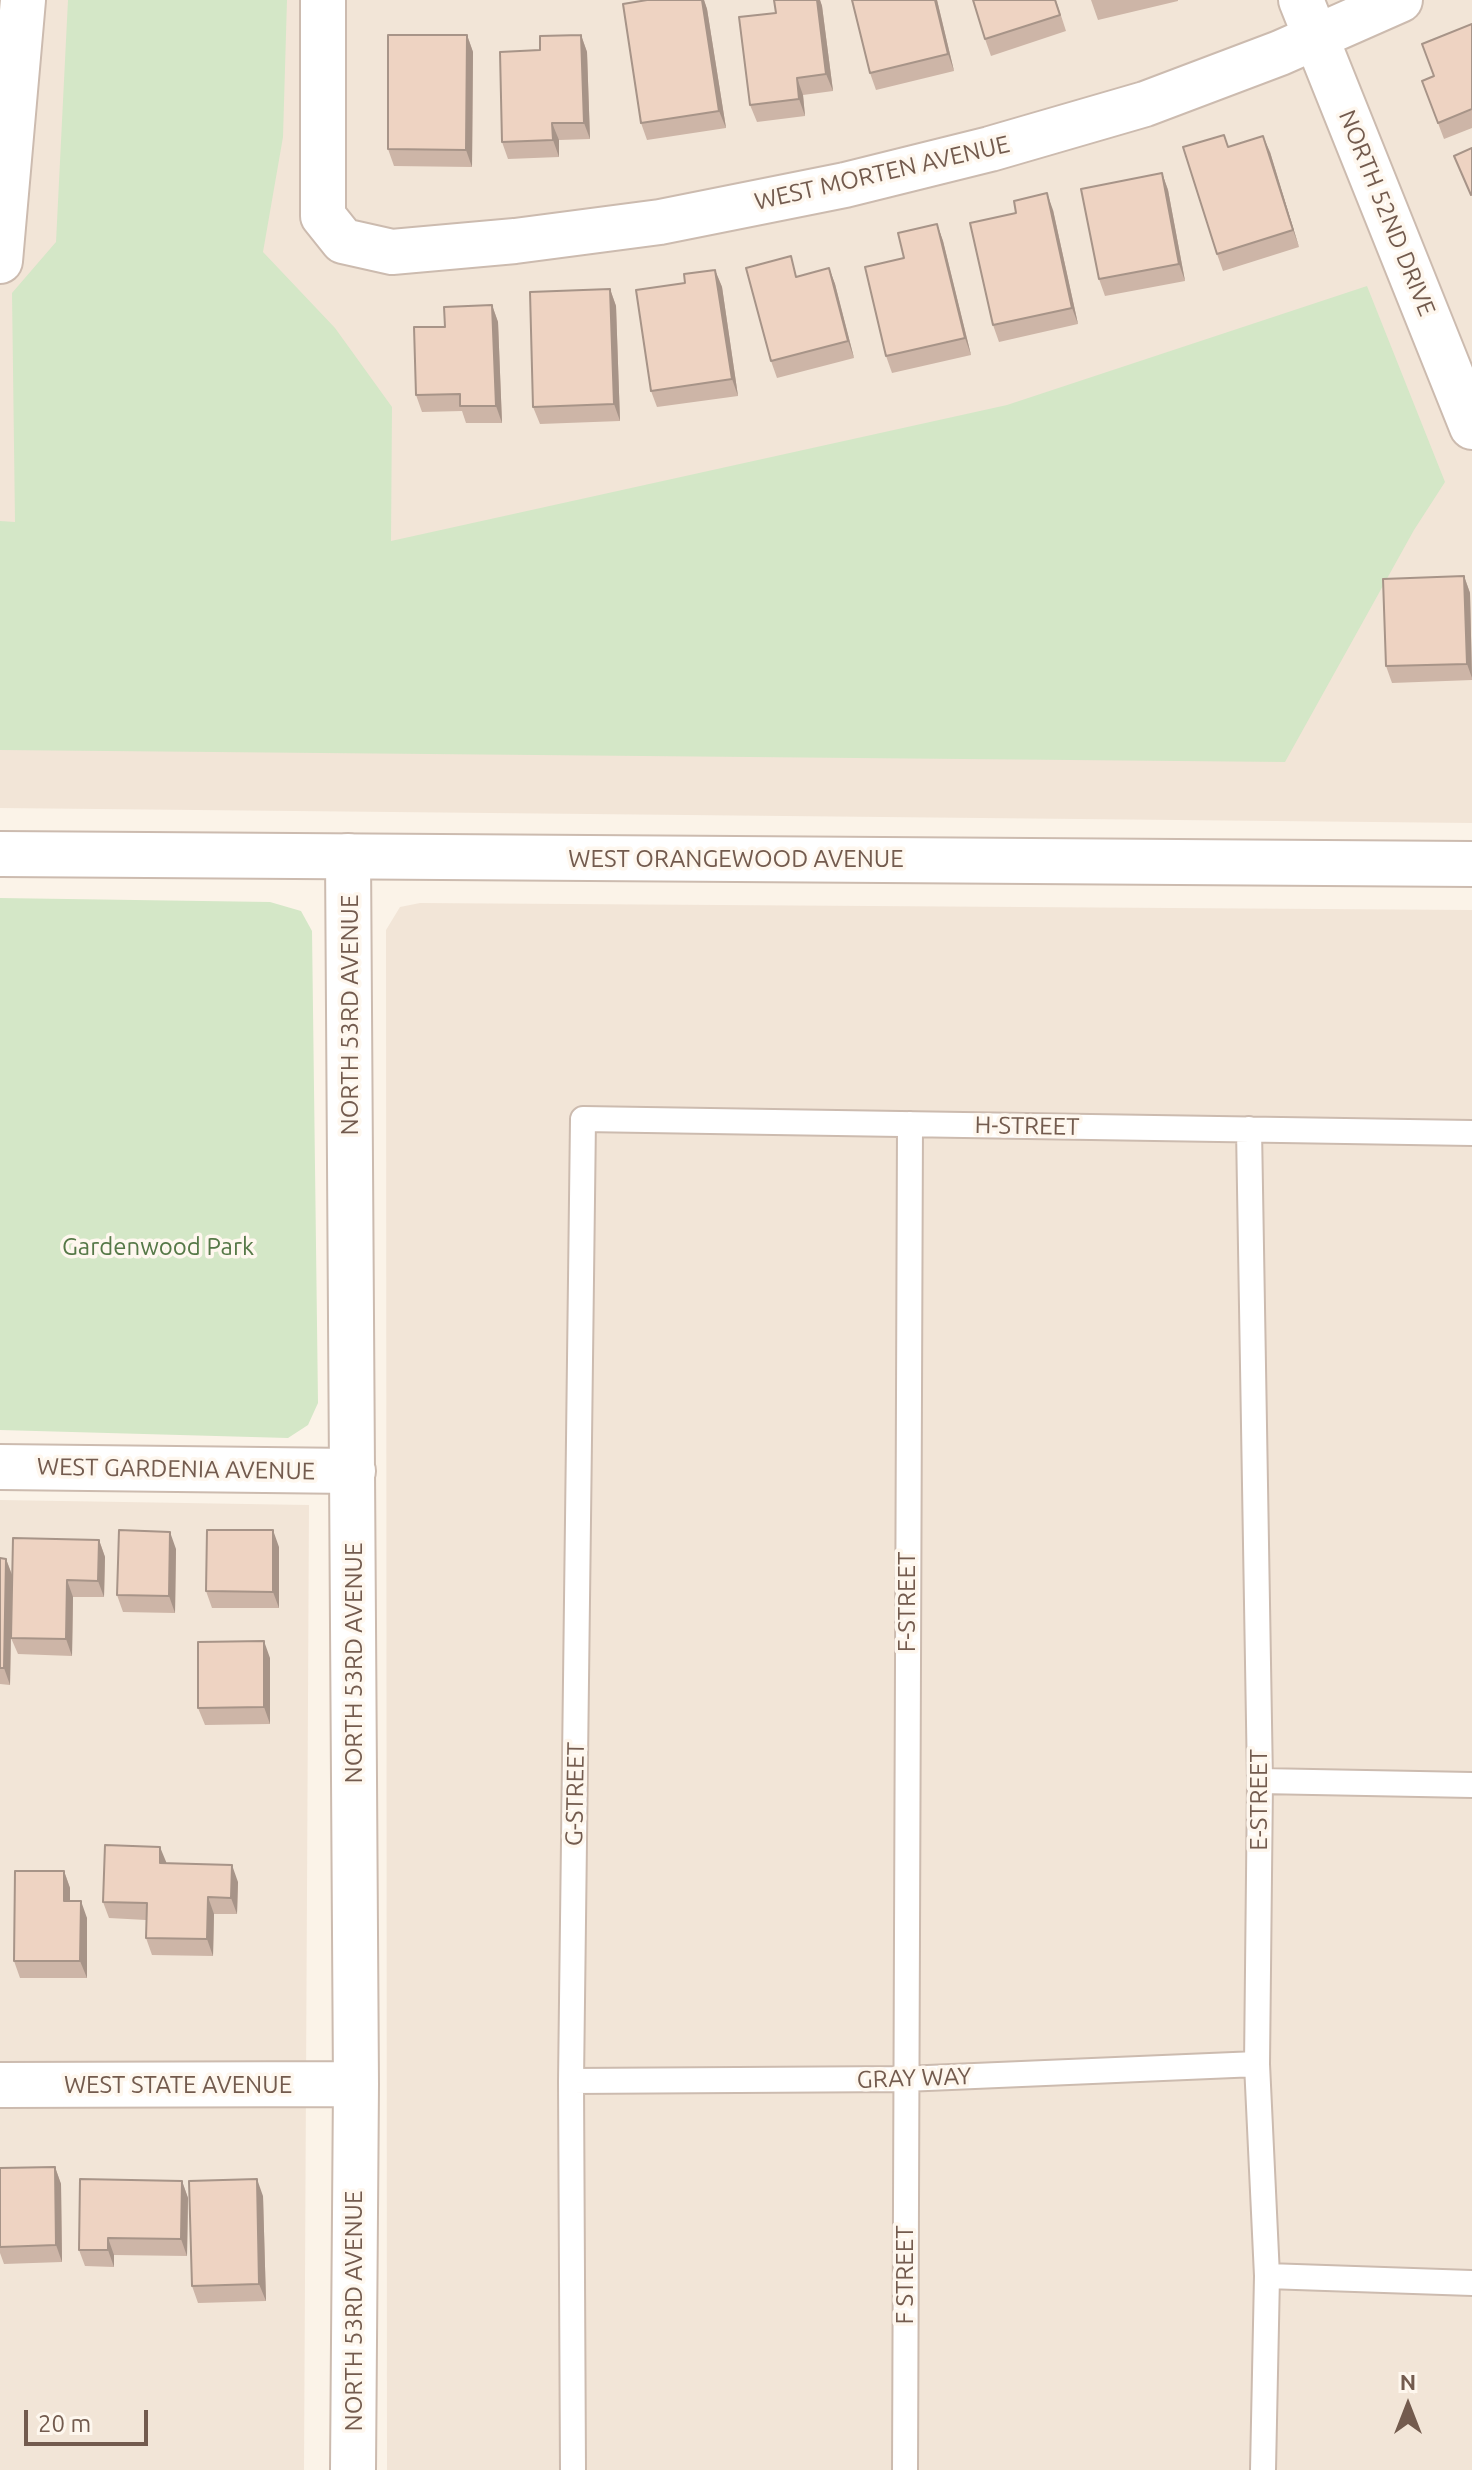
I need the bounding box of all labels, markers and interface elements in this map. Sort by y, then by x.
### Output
street label: NORTH 52ND DRIVE [1332,106,1442,320]
street label: WEST MORTEN AVENUE [752,130,1012,216]
street label: WEST ORANGEWOOD AVENUE [568,845,904,873]
street label: NORTH 53RD AVENUE [336,895,364,1135]
street label: H-STREET [974,1111,1080,1141]
park label: Gardenwood Park [62,1233,254,1261]
street label: WEST GARDENIA AVENUE [37,1452,315,1486]
street label: NORTH 53RD AVENUE [340,1543,368,1783]
street label: F-STREET [893,1552,921,1652]
street label: G-STREET [560,1742,590,1846]
street label: E-STREET [1245,1749,1273,1851]
street label: GRAY WAY [856,2062,972,2094]
street label: WEST STATE AVENUE [64,2071,292,2099]
street label: NORTH 53RD AVENUE [340,2191,368,2431]
street label: F STREET [891,2225,919,2325]
north arrow [1368,2366,1448,2446]
text: N [1400,2369,1416,2394]
scale bar [28,2394,152,2444]
text: 20 m [38,2410,91,2437]

